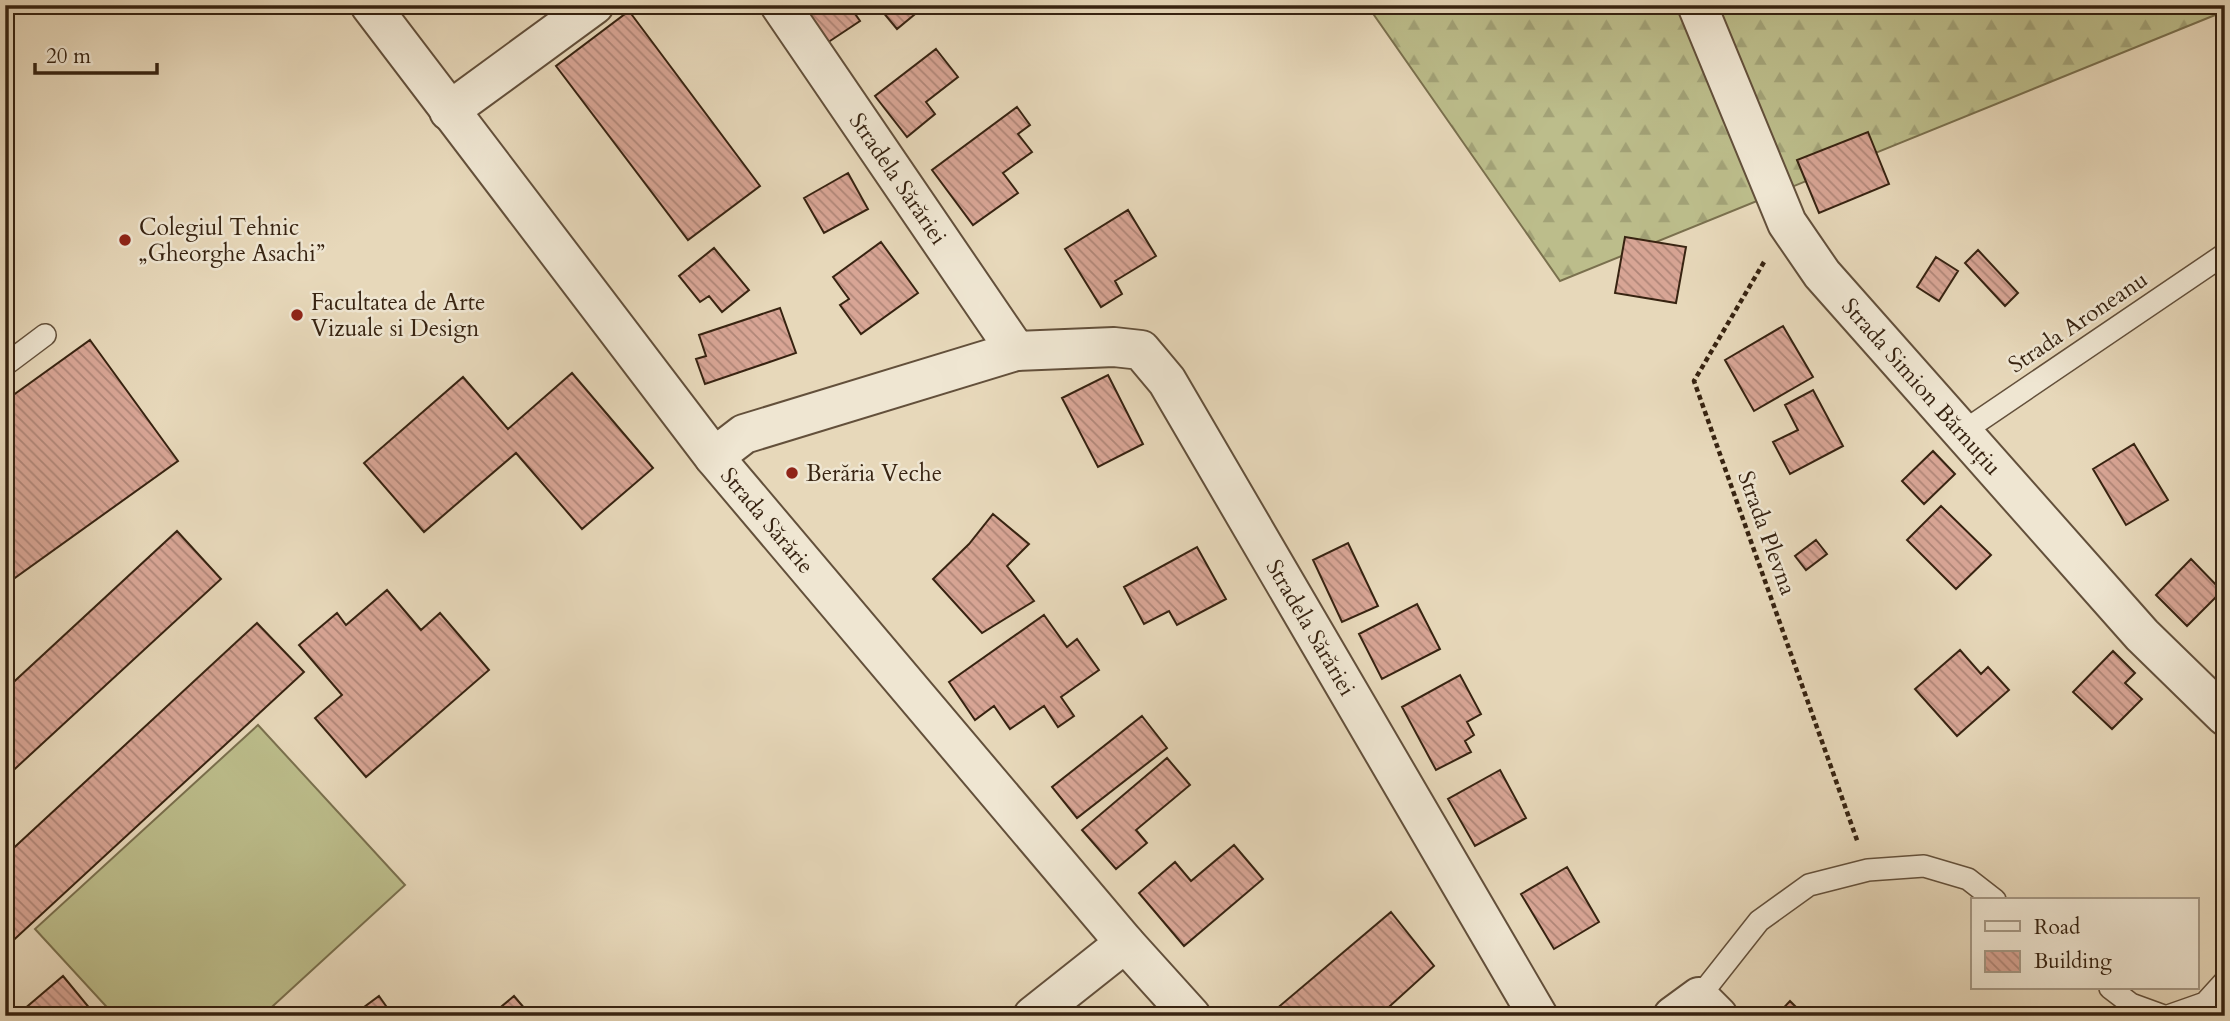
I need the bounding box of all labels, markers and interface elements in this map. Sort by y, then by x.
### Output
scale bar [35,32,158,76]
text: 20 m [46,42,91,71]
street label: Stradela Sărăriei [842,106,954,250]
place label: Colegiul Tehnic „Gheorghe Asachi” [139,212,325,269]
marker: Colegiul Tehnic „Gheorghe Asachi” [117,232,133,248]
street label: Strada Aroneanu [2002,264,2154,380]
place label: Facultatea de Arte Vizuale si Design [311,287,485,344]
street label: Strada Simion Bărnuțiu [1835,291,2009,482]
marker: Facultatea de Arte Vizuale si Design [289,307,305,323]
place label: Berăria Veche [806,458,942,489]
street label: Strada Sărărie [714,461,822,580]
marker: Berăria Veche [784,465,800,481]
street label: Strada Plevna [1730,467,1804,599]
street label: Stradela Sărăriei [1259,554,1363,701]
legend [1971,898,2198,990]
text: Road [2034,913,2080,942]
text: Building [2034,947,2112,976]

